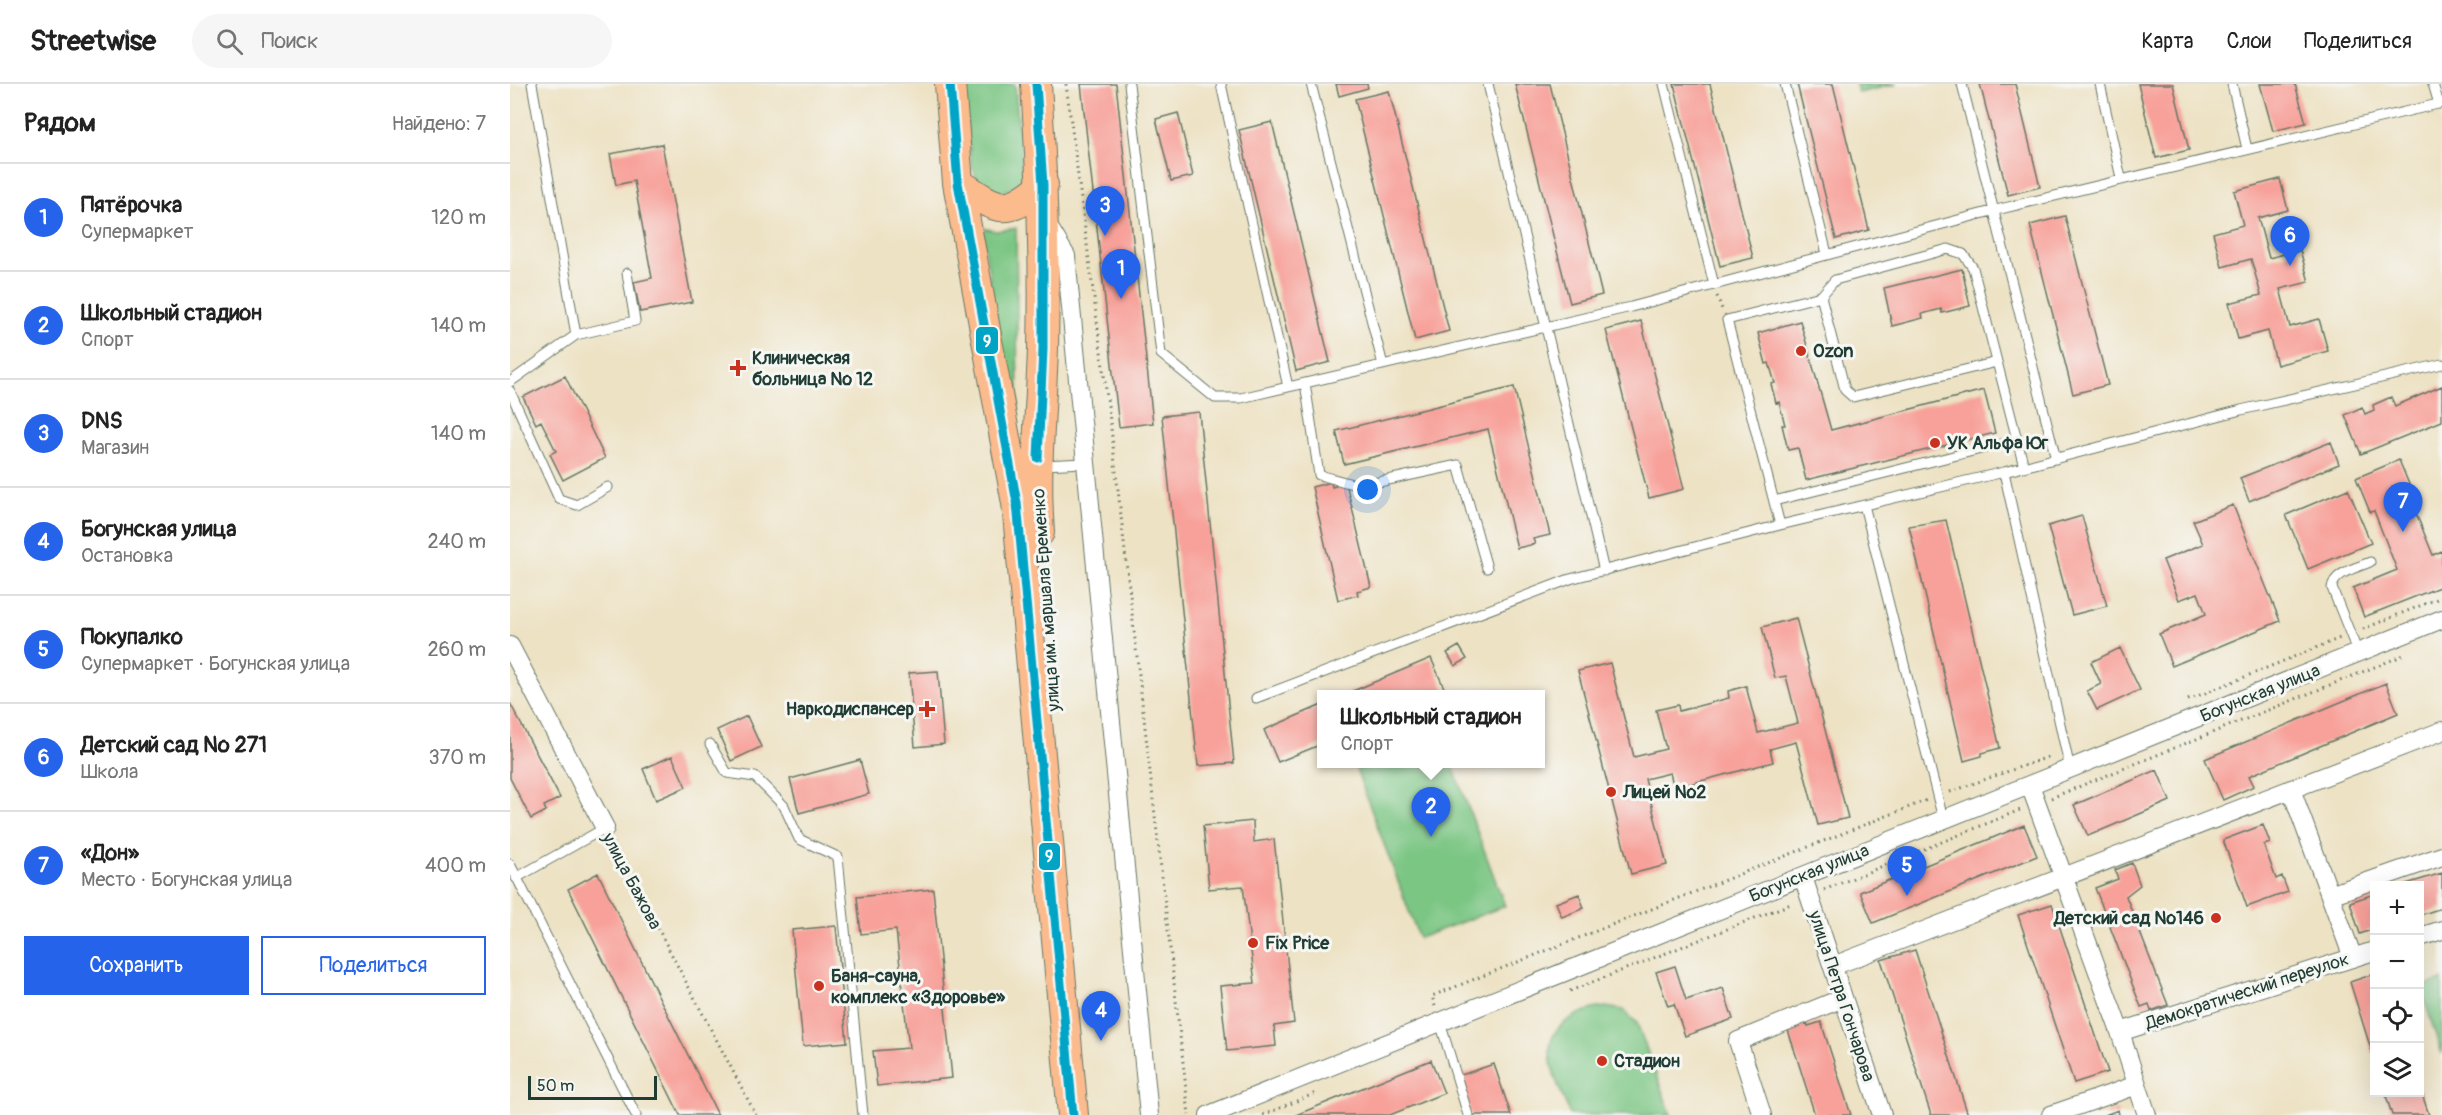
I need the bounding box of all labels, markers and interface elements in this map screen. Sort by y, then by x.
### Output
search box [192,14,612,68]
text: Streetwise [30,24,156,59]
icon: search [213,25,246,58]
text: Поиск [261,27,318,55]
text: Карта [2141,28,2193,55]
text: Слои [2226,28,2271,55]
text: Поделиться [2304,28,2412,55]
text: Рядом [24,107,96,139]
text: Найдено: 7 [392,111,486,136]
pin: 3 [1086,186,1124,236]
text: Пятёрочка [81,191,182,219]
text: 1 [40,205,47,230]
text: 120 m [431,205,486,230]
pin: 6 [2270,216,2310,266]
text: Супермаркет [81,219,193,244]
pin: 1 [1102,250,1140,299]
text: Школьный стадион [81,299,262,327]
text: 2 [38,313,49,338]
text: 140 m [431,313,486,338]
line badge: 9 [975,326,999,355]
text: Спорт [81,327,134,352]
text: 9 [983,332,991,352]
place label: Ozon [1813,340,1853,363]
marker: Ozon [1794,344,1808,358]
place label: Клиническая больница № 12 [752,347,873,391]
marker: Клиническая больница № 12 [729,359,747,377]
text: DNS [81,407,123,435]
text: 3 [38,421,49,446]
text: 140 m [431,421,486,446]
place label: УК Альфа Юг [1947,432,2049,455]
text: Магазин [81,435,149,460]
marker: УК Альфа Юг [1928,436,1942,450]
your location [1353,475,1382,504]
pin: 7 [2384,482,2422,532]
street label: улица им. маршала Еременко [1027,487,1066,713]
text: Богунская улица [81,515,237,543]
text: 4 [38,529,49,554]
text: 240 m [427,529,486,554]
text: Остановка [81,543,173,568]
text: Покупалко [81,623,183,651]
text: 5 [38,637,49,662]
text: 260 m [427,637,486,662]
text: Супермаркет · Богунская улица [81,651,350,676]
street label: Богунская улица [2197,659,2323,728]
popup [1317,690,1545,768]
place label: Наркодиспансер [786,698,914,721]
marker: Наркодиспансер [918,700,936,718]
text: Школьный стадион [1340,703,1522,731]
text: Детский сад № 271 [81,731,267,759]
text: Спорт [1340,731,1393,756]
text: 6 [38,745,49,770]
text: 370 m [429,745,486,770]
text: Школа [81,759,138,784]
place label: Лицей №2 [1622,781,1706,804]
marker: Лицей №2 [1604,785,1618,799]
pin: 2 [1412,788,1450,837]
street label: улица Бажова [596,828,667,934]
text: «Дон» [81,839,139,867]
street label: Богунская улица [1746,839,1872,908]
line badge: 9 [1038,842,1061,871]
pin: 5 [1888,846,1926,896]
text: 9 [1045,847,1053,867]
text: 7 [38,853,49,878]
text: 400 m [425,853,486,878]
text: Место · Богунская улица [81,867,292,892]
map controls [2370,881,2424,1097]
button: + [2370,881,2424,935]
street label: улица Петра Гончарова [1803,907,1880,1085]
place label: Детский сад №146 [2053,907,2204,930]
marker: Детский сад №146 [2209,911,2223,925]
place label: Fix Price [1265,932,1330,955]
button: − [2370,935,2424,989]
button: Сохранить [24,936,249,995]
button: Поделиться [261,936,486,995]
marker: Fix Price [1246,936,1260,950]
street label: Демократический переулок [2141,948,2352,1036]
place label: Баня-сауна, комплекс «Здоровье» [831,965,1006,1009]
marker: Баня-сауна, комплекс «Здоровье» [812,979,826,993]
button: locate [2370,989,2424,1043]
pin: 4 [1082,992,1120,1041]
button: layers [2370,1043,2424,1097]
place label: Стадион [1614,1050,1680,1073]
marker: Стадион [1595,1054,1609,1068]
scale bar [528,1073,657,1100]
text: 50 m [537,1076,574,1096]

